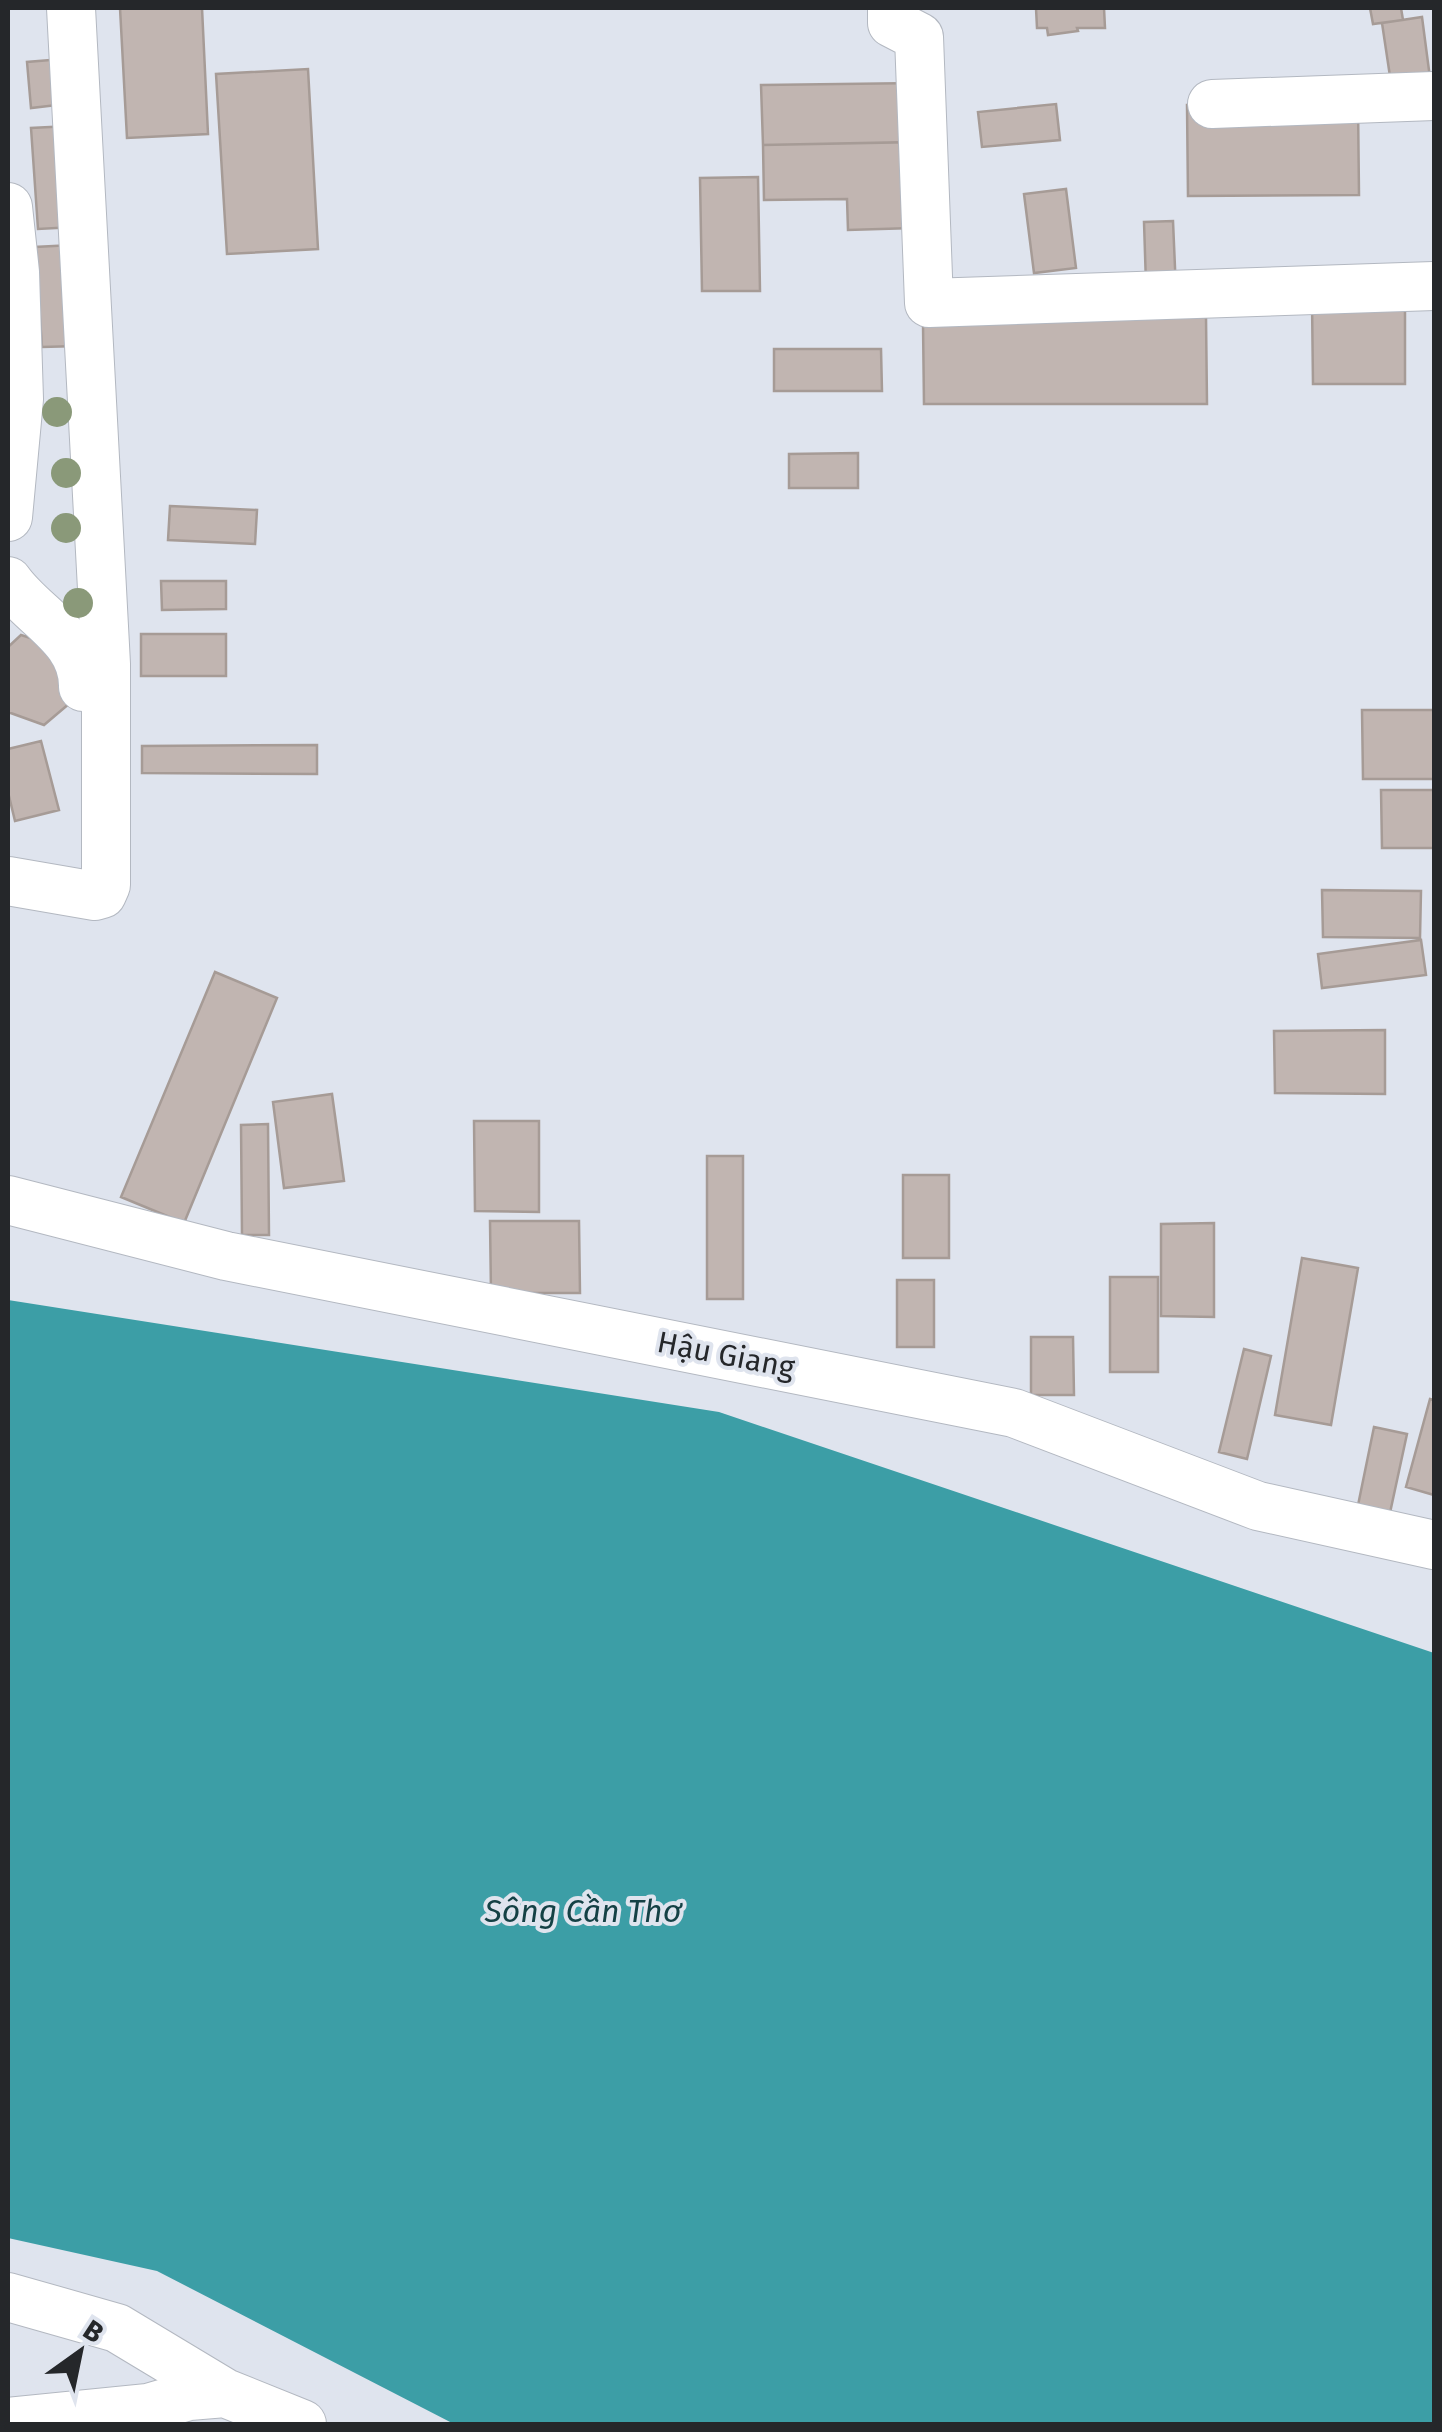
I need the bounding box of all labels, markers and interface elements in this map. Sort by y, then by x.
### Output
street label: Hậu Giang [654,1324,798,1386]
water label: Sông Cần Thơ [483,1892,683,1930]
north arrow [30,2302,130,2402]
text: B [77,2313,110,2350]

